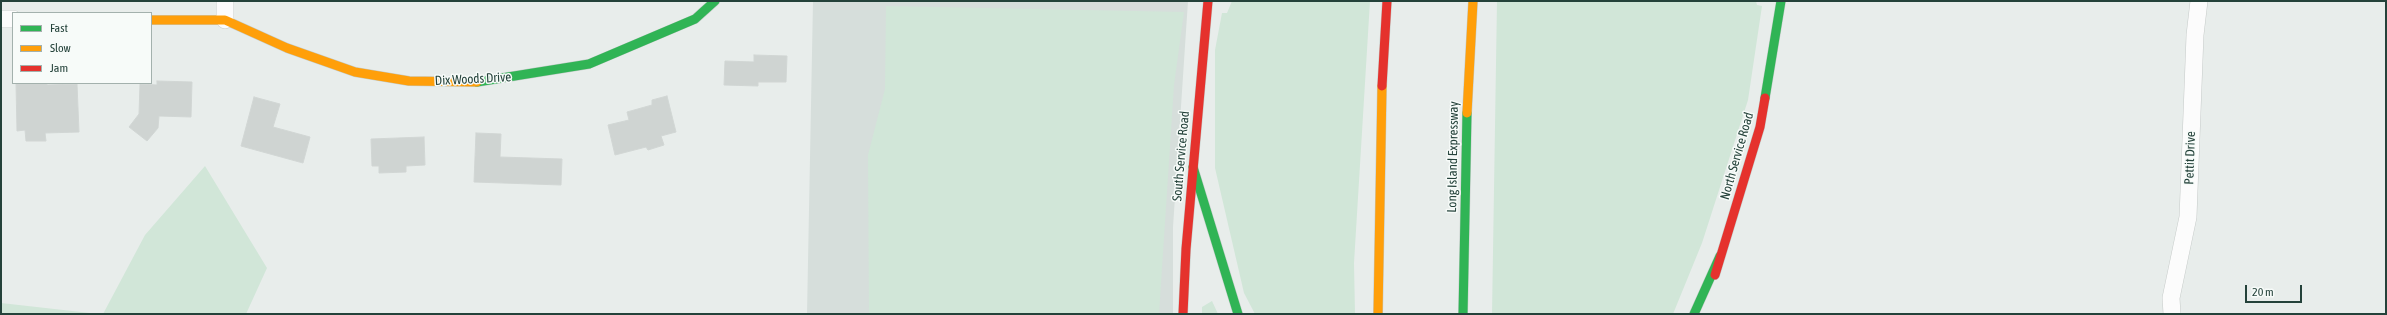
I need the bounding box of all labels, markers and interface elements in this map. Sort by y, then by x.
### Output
legend [12,12,152,84]
text: Fast [50,21,68,35]
text: Slow [50,41,71,55]
text: Jam [50,61,68,75]
street label: Dix Woods Drive [434,69,512,89]
street label: Long Island Expressway [1444,101,1462,213]
street label: South Service Road [1169,110,1193,202]
street label: North Service Road [1717,111,1757,201]
street label: Pettit Drive [2181,131,2199,185]
scale bar [2247,277,2304,303]
text: 20 m [2252,285,2274,299]

